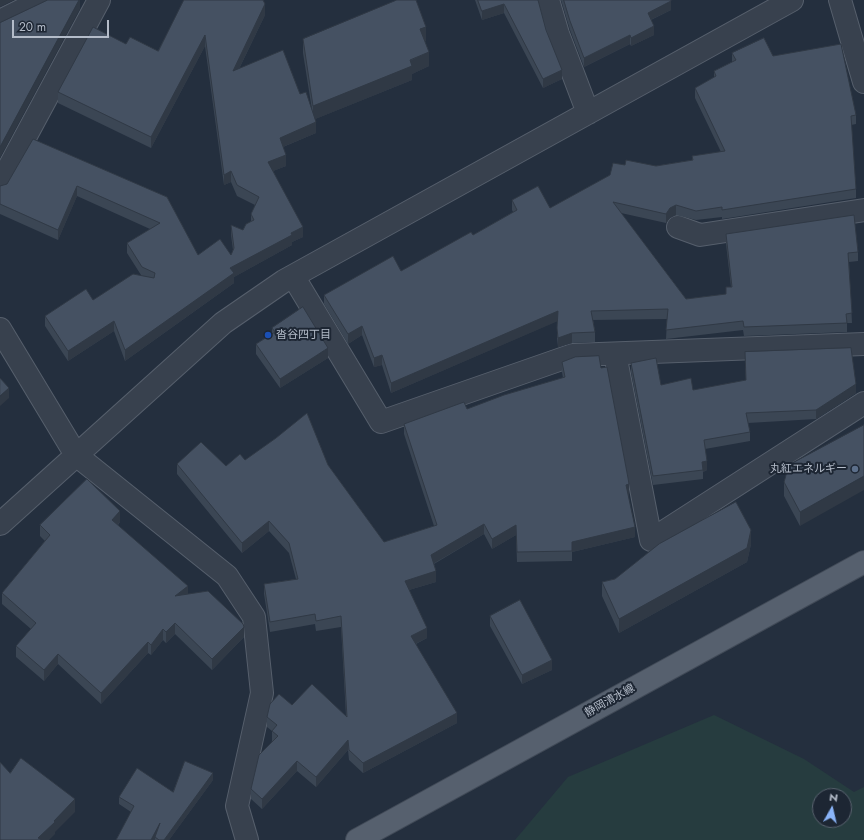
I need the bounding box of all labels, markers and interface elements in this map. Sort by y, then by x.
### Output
scale bar [14,12,111,38]
text: 20 m [19,18,46,36]
place label: 沓谷四丁目 [276,328,331,342]
marker: 沓谷四丁目 [263,330,273,340]
place label: 丸紅エネルギー [770,462,847,476]
marker: 丸紅エネルギー [850,464,860,474]
street label: 静岡清水線 [583,682,637,720]
north arrow [812,788,852,828]
text: N [828,789,839,806]

